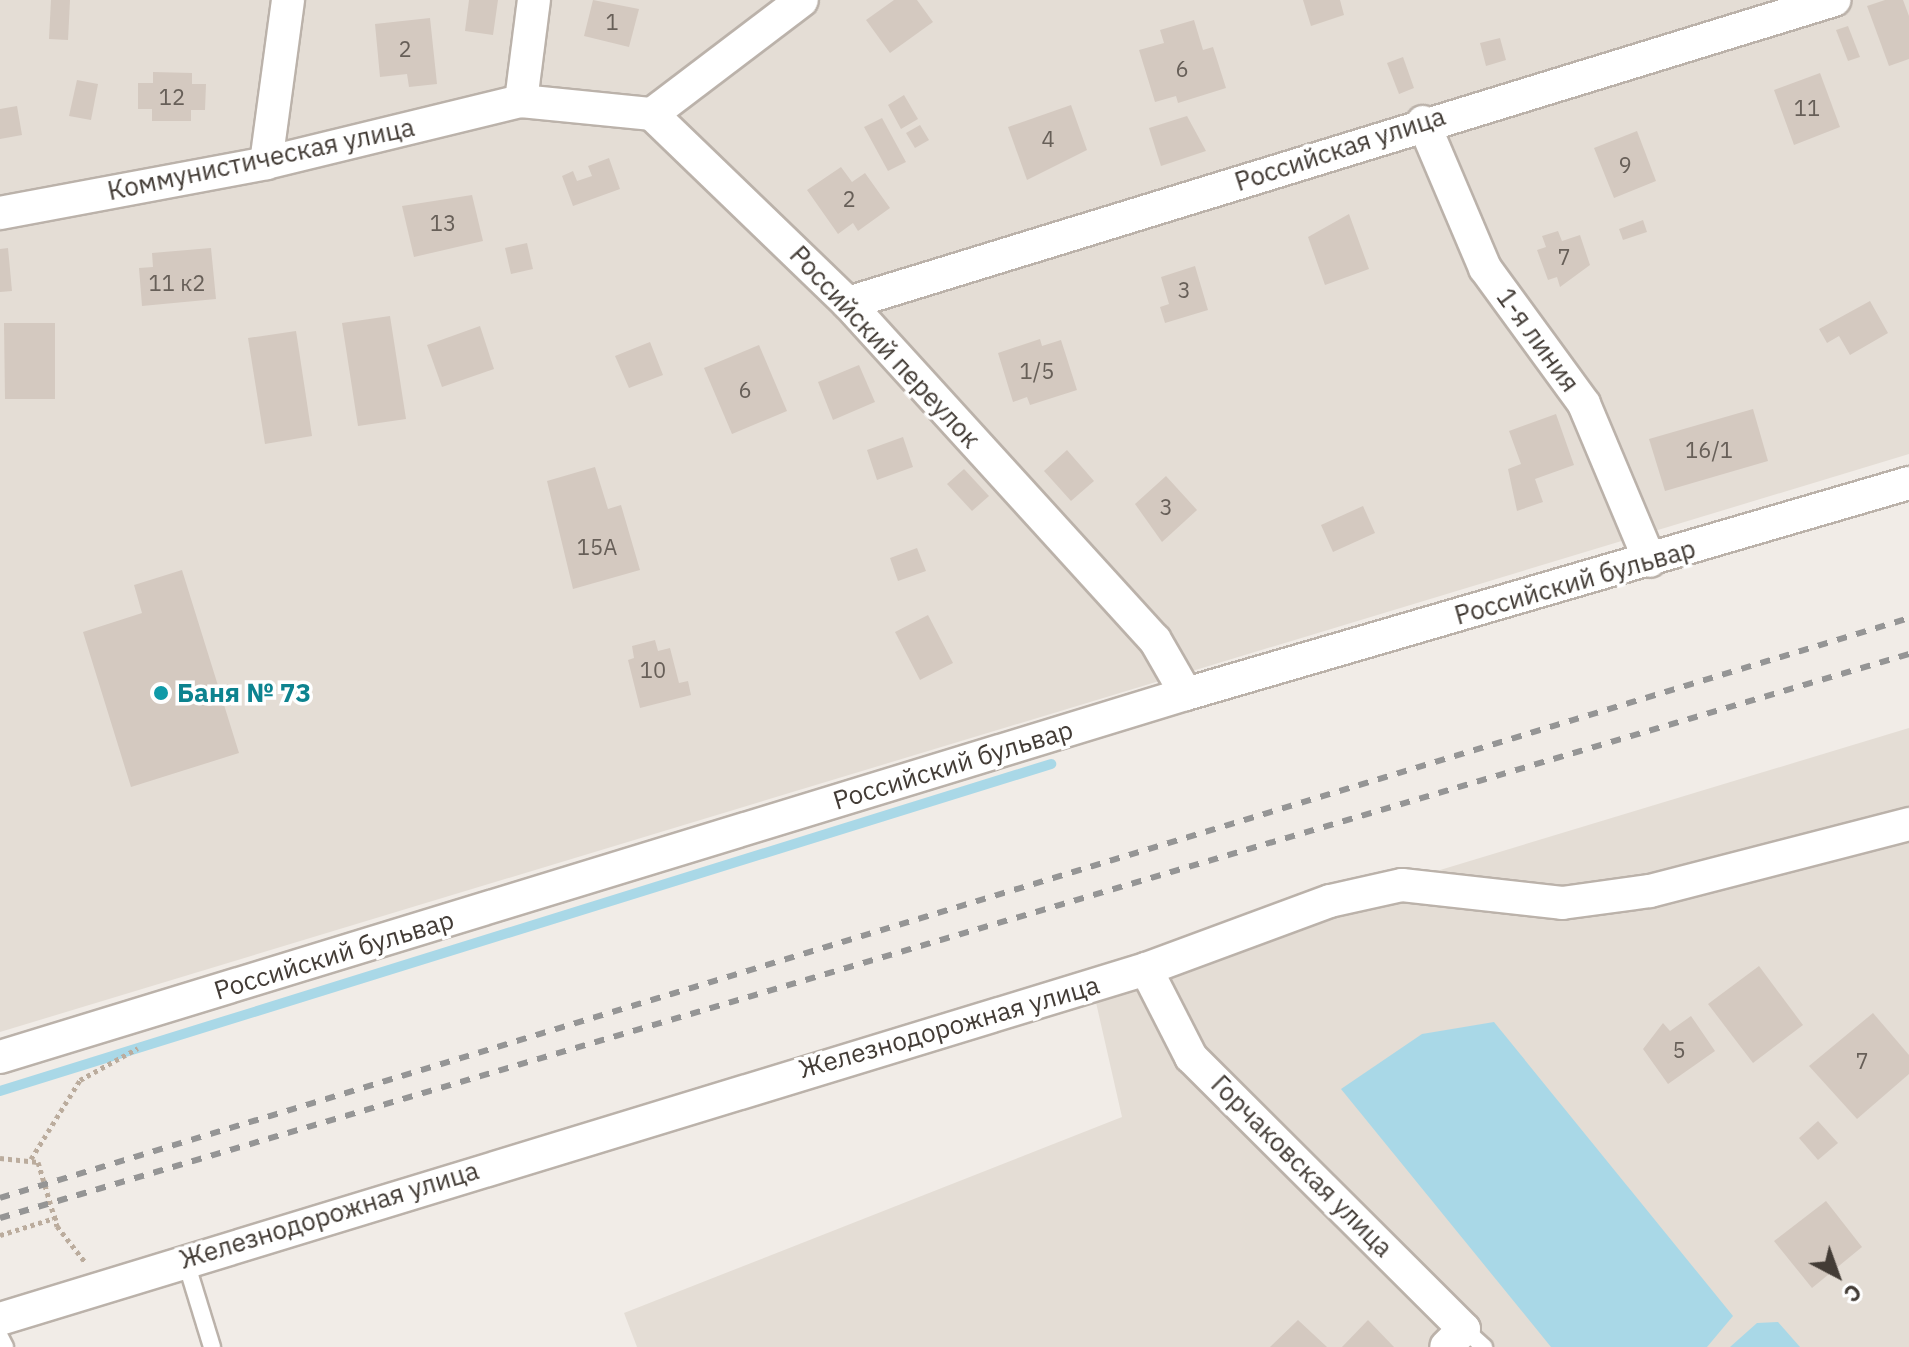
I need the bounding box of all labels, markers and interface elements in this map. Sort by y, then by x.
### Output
house number: 1 [605,9,619,35]
house number: 2 [398,36,412,62]
house number: 6 [1175,56,1189,82]
house number: 12 [159,84,185,110]
house number: 11 [1794,95,1820,121]
street label: Российская улица [1231,100,1449,198]
street label: Коммунистическая улица [105,111,417,207]
house number: 4 [1041,126,1055,152]
house number: 9 [1618,152,1632,178]
house number: 2 [842,186,856,212]
house number: 13 [430,210,456,236]
street label: Российский переулок [783,239,987,455]
house number: 7 [1557,244,1571,270]
house number: 11 к2 [149,270,205,296]
house number: 3 [1177,277,1191,303]
street label: 1-я линия [1490,282,1586,398]
house number: 1/5 [1020,358,1054,384]
house number: 6 [738,377,752,403]
house number: 16/1 [1685,437,1733,463]
house number: 3 [1159,494,1173,520]
street label: Российский бульвар [1451,533,1699,631]
house number: 15А [577,534,617,560]
house number: 10 [640,657,666,683]
place label: Баня № 73 [177,677,311,709]
marker: Баня № 73 [152,684,170,702]
street label: Российский бульвар [829,714,1077,816]
street label: Российский бульвар [210,904,458,1006]
street label: Железнодорожная улица [795,969,1103,1085]
house number: 5 [1672,1037,1686,1063]
house number: 7 [1855,1048,1869,1074]
street label: Горчаковская улица [1205,1069,1399,1263]
street label: Железнодорожная улица [176,1155,482,1275]
north arrow [1797,1235,1877,1315]
text: С [1838,1278,1868,1309]

